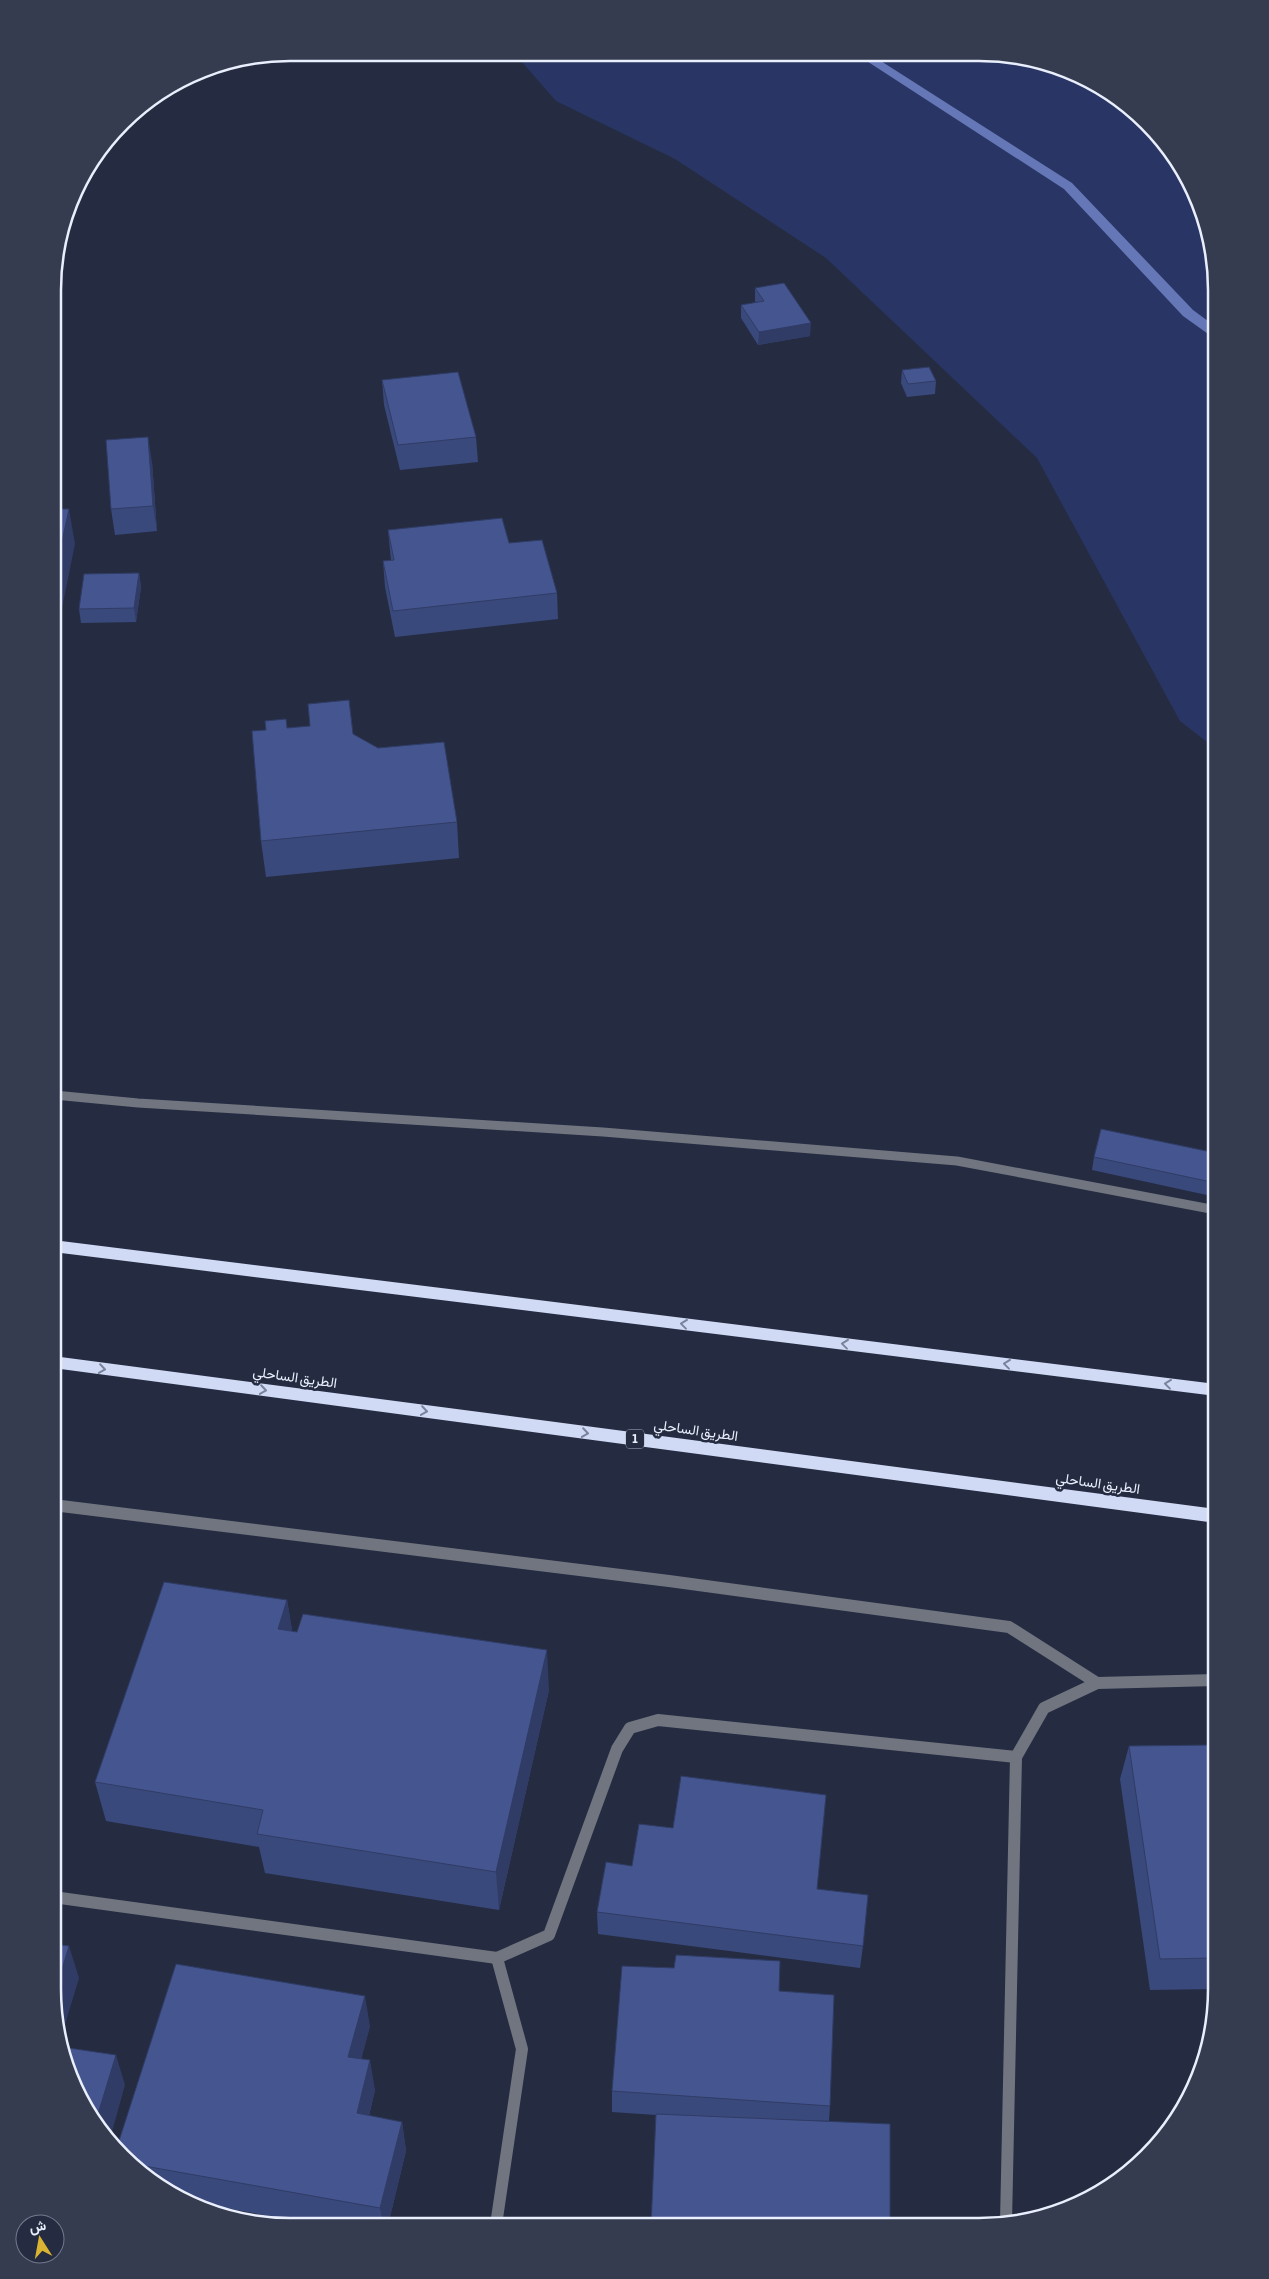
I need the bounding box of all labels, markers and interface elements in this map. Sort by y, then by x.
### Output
one-way arrow [680,1319,688,1330]
one-way arrow [841,1339,849,1350]
one-way arrow [1002,1359,1010,1370]
one-way arrow [98,1363,106,1374]
street label: الطريق الساحلي [251,1363,338,1395]
one-way arrow [1163,1379,1171,1390]
one-way arrow [259,1384,267,1395]
one-way arrow [420,1405,428,1416]
street label: الطريق الساحلي [652,1416,739,1448]
one-way arrow [581,1427,589,1437]
road number: 1 [626,1430,644,1448]
street label: الطريق الساحلي [1054,1469,1141,1501]
north arrow [15,2214,65,2264]
text: ش [28,2217,48,2237]

